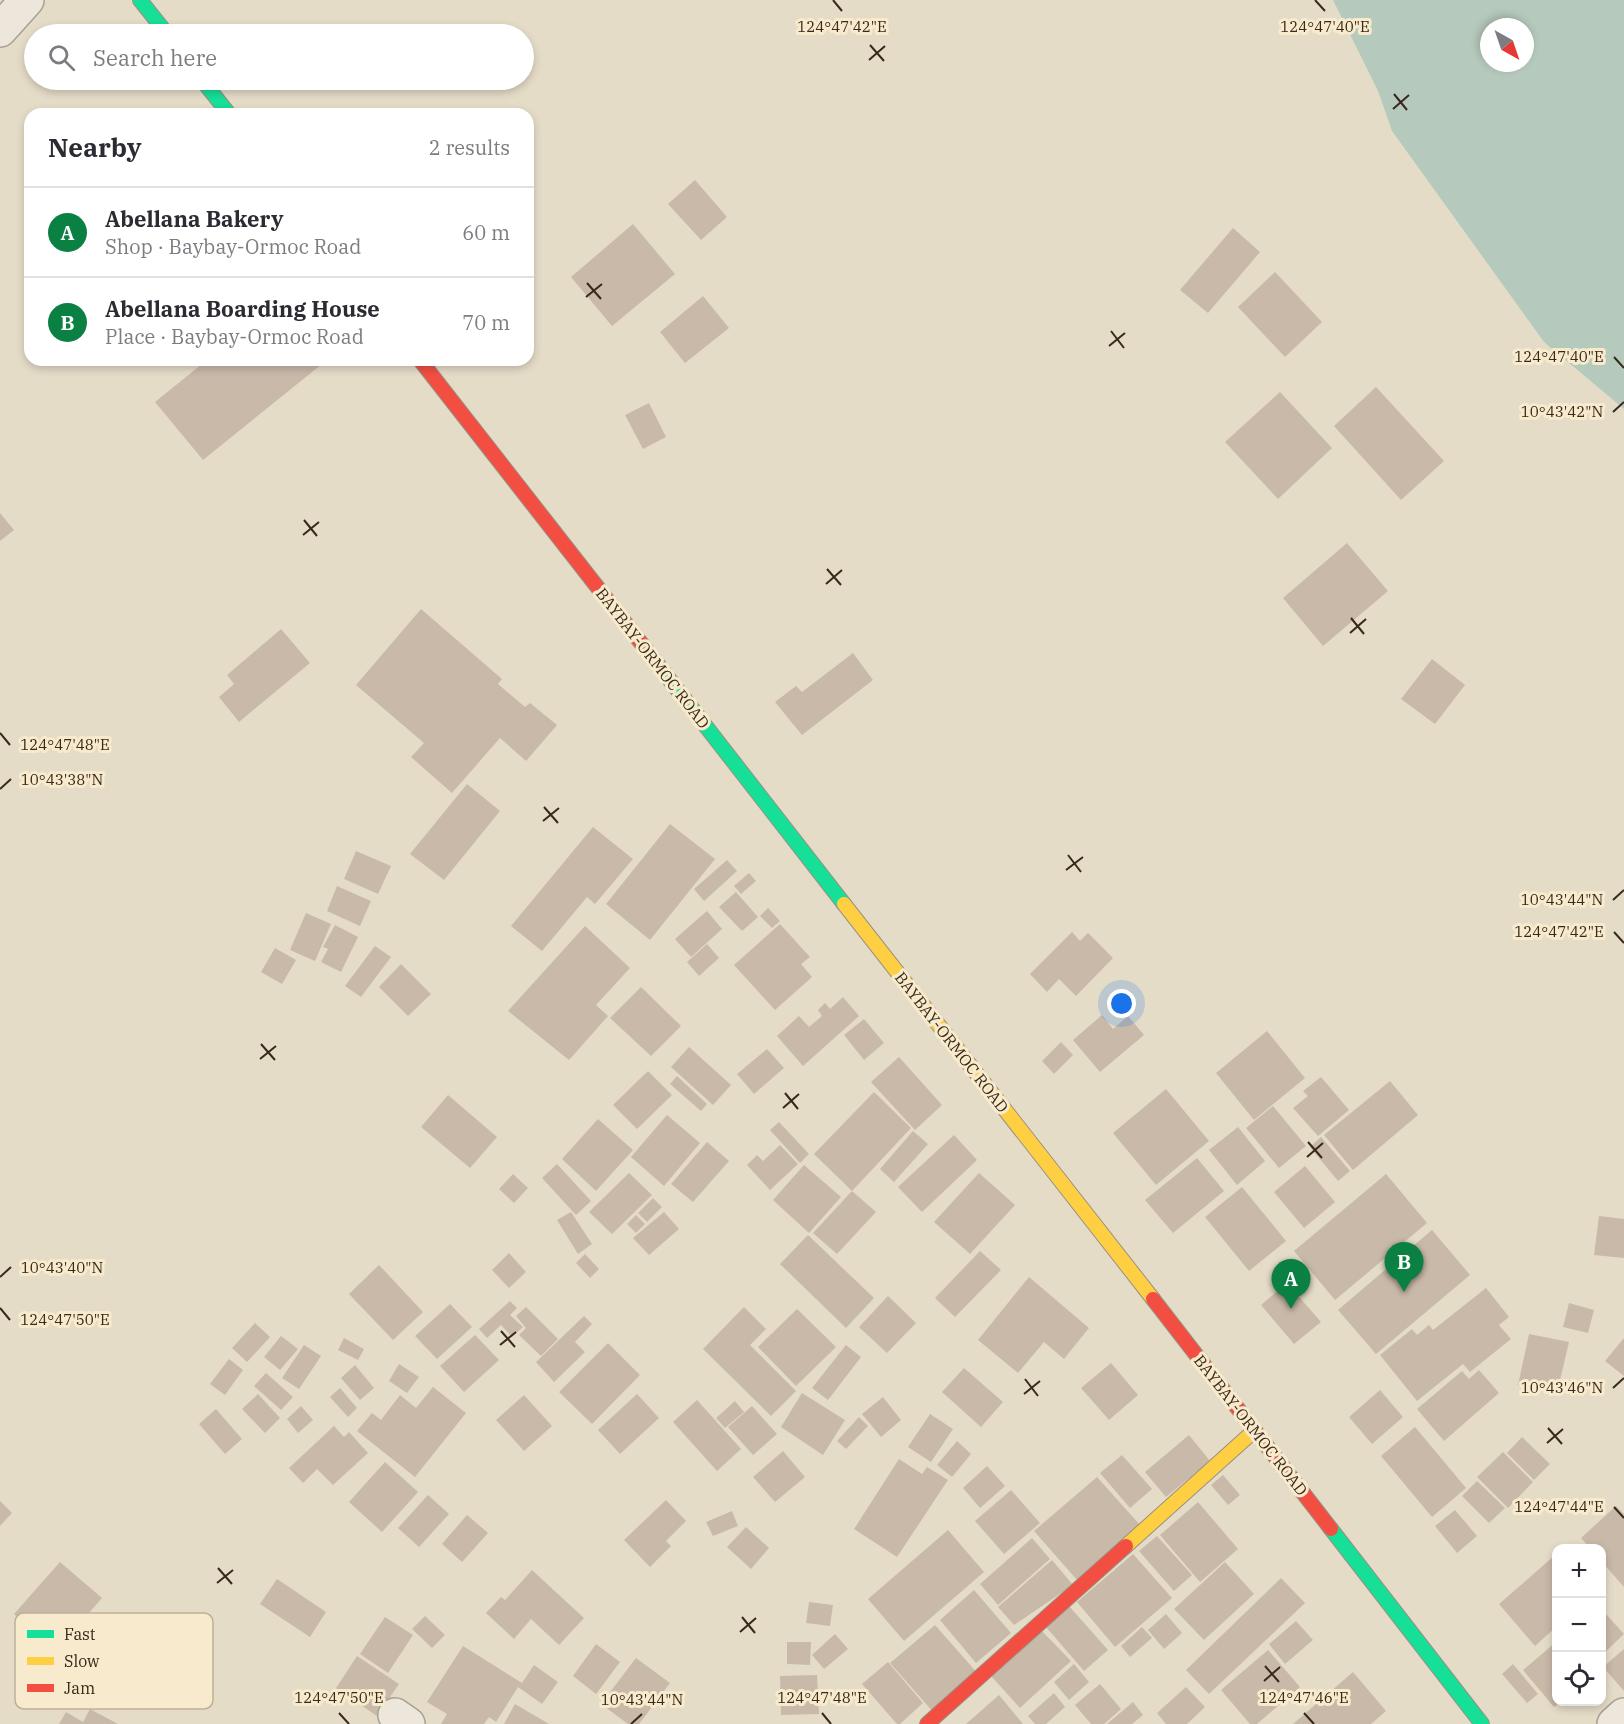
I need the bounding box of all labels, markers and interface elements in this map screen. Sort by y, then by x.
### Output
text: 124°47'42"E [797,17,887,36]
text: 124°47'40"E [1280,17,1370,36]
north arrow [1480,18,1534,72]
search box [24,24,534,90]
icon: search [45,41,78,74]
text: Search here [93,43,217,72]
text: Nearby [48,130,142,164]
text: 2 results [429,134,510,161]
text: Abellana Bakery [105,204,284,233]
text: A [61,219,74,246]
text: 60 m [462,219,510,246]
text: Shop · Baybay-Ormoc Road [105,233,361,260]
text: Abellana Boarding House [105,294,380,323]
text: B [60,309,75,336]
text: 70 m [462,309,510,336]
text: Place · Baybay-Ormoc Road [105,323,364,350]
text: 124°47'40"E [1514,347,1604,366]
text: 10°43'42"N [1521,402,1603,421]
street label: BAYBAY-ORMOC ROAD [592,584,714,732]
text: 124°47'48"E [20,735,110,754]
text: 10°43'38"N [21,770,103,789]
text: 10°43'44"N [1521,890,1603,909]
text: 124°47'42"E [1514,922,1604,941]
street label: BAYBAY-ORMOC ROAD [891,968,1013,1116]
your location [1107,989,1136,1018]
pin: B [1384,1242,1424,1292]
text: 10°43'40"N [21,1258,103,1277]
pin: A [1272,1260,1310,1309]
text: 124°47'50"E [20,1310,110,1329]
street label: BAYBAY-ORMOC ROAD [1190,1351,1312,1499]
text: 10°43'46"N [1521,1378,1603,1397]
text: 124°47'44"E [1514,1497,1604,1516]
map controls [1552,1544,1606,1706]
button: + [1552,1544,1606,1598]
button: − [1552,1598,1606,1652]
legend [15,1613,213,1709]
text: Fast [64,1624,96,1644]
text: Slow [64,1651,100,1671]
button: locate [1552,1652,1606,1706]
text: Jam [64,1678,95,1698]
text: 124°47'50"E [294,1688,384,1707]
text: 124°47'48"E [777,1688,867,1707]
text: 124°47'46"E [1259,1688,1349,1707]
text: 10°43'44"N [601,1690,683,1709]

